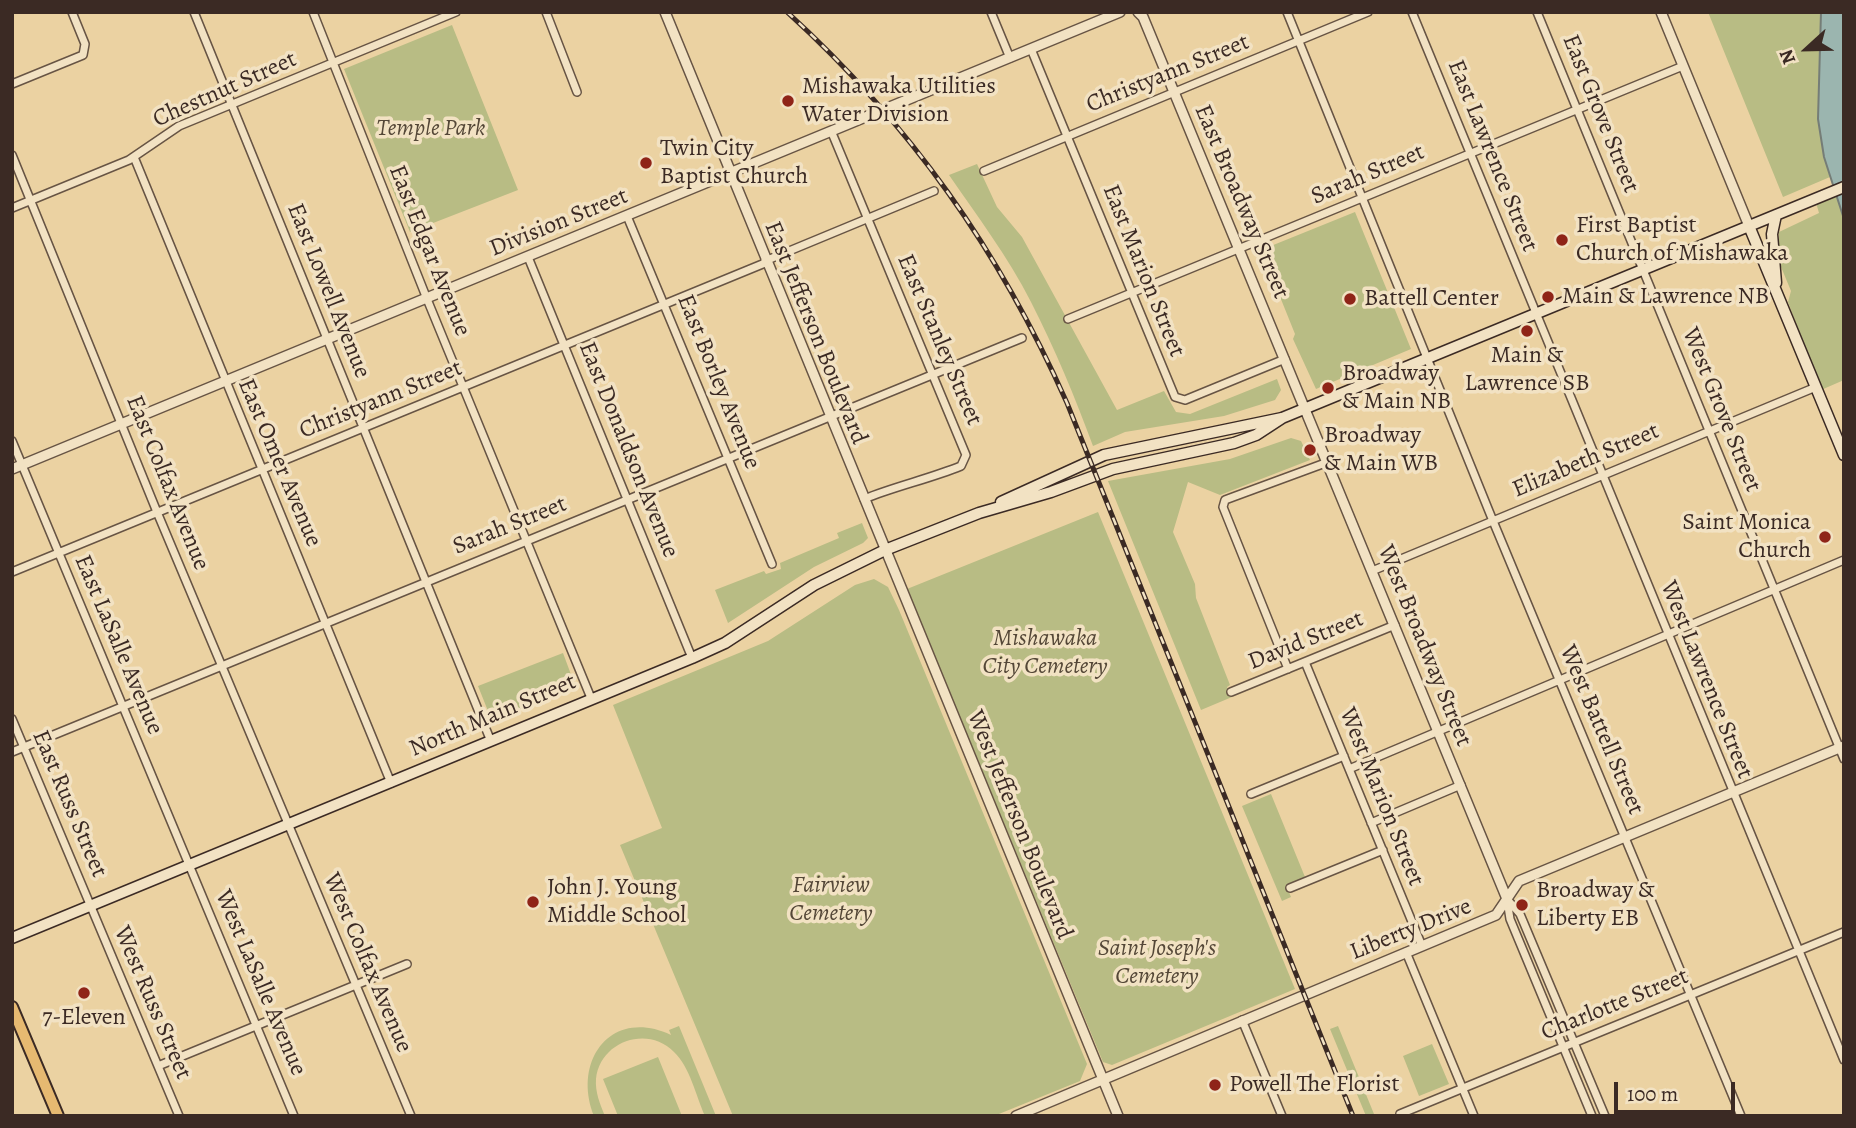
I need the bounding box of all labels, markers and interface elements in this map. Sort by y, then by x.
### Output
north arrow [1772,14,1842,84]
street label: Christyann Street [1082,28,1254,120]
street label: East Grove Street [1555,31,1645,197]
street label: Chestnut Street [149,46,301,134]
text: N [1773,46,1802,68]
street label: East Lawrence Street [1440,56,1544,256]
place label: Mishawaka Utilities Water Division [802,73,996,129]
marker: Mishawaka Utilities Water Division [780,93,796,109]
street label: East Broadway Street [1187,101,1295,303]
park label: Temple Park [377,115,485,143]
place label: Twin City Baptist Church [660,135,808,191]
street label: Sarah Street [1307,138,1429,212]
marker: Twin City Baptist Church [638,155,654,171]
street label: East Edgar Avenue [382,161,476,341]
street label: East Marion Street [1095,181,1191,361]
street label: Division Street [486,182,632,264]
street label: East Lowell Avenue [280,199,376,383]
place label: First Baptist Church of Mishawaka [1576,212,1789,268]
street label: East Jefferson Boulevard [757,217,873,449]
marker: First Baptist Church of Mishawaka [1554,232,1570,248]
street label: East Stanley Street [890,250,988,430]
place label: Main & Lawrence NB [1562,283,1769,311]
place label: Battell Center [1364,285,1499,313]
marker: Main & Lawrence NB [1540,289,1556,305]
street label: East Borley Avenue [670,290,766,474]
marker: Battell Center [1342,291,1358,307]
marker: Main & Lawrence SB [1519,323,1535,339]
street label: West Grove Street [1675,324,1767,496]
street label: East Donaldson Avenue [572,338,684,562]
place label: Main & Lawrence SB [1464,342,1590,398]
street label: Christyann Street [295,354,467,446]
place label: Broadway & Main NB [1342,360,1451,416]
street label: East Omer Avenue [231,375,327,551]
marker: Broadway & Main NB [1320,380,1336,396]
street label: East Colfax Avenue [119,391,215,575]
street label: Elizabeth Street [1508,417,1664,505]
place label: Broadway & Main WB [1324,422,1438,478]
marker: Broadway & Main WB [1302,442,1318,458]
street label: Sarah Street [449,490,571,562]
place label: Saint Monica Church [1682,509,1811,565]
marker: Saint Monica Church [1817,529,1833,545]
street label: West Broadway Street [1370,541,1478,751]
street label: East LaSalle Avenue [67,551,169,739]
street label: West Lawrence Street [1653,577,1759,783]
street label: David Street [1244,605,1368,677]
park label: Mishawaka City Cemetery [983,625,1107,681]
street label: West Battell Street [1552,641,1650,819]
street label: North Main Street [405,668,581,764]
street label: West Marion Street [1332,704,1430,890]
street label: West Jefferson Boulevard [960,706,1078,944]
street label: East Russ Street [25,726,113,882]
street label: West Colfax Avenue [316,869,418,1057]
park label: Fairview Cemetery [789,872,873,928]
place label: John J. Young Middle School [547,874,686,930]
place label: Broadway & Liberty EB [1536,877,1655,933]
street label: West LaSalle Avenue [208,886,312,1080]
street label: Liberty Drive [1346,893,1476,967]
marker: John J. Young Middle School [525,894,541,910]
marker: Broadway & Liberty EB [1514,897,1530,913]
street label: West Russ Street [107,922,197,1084]
park label: Saint Joseph's Cemetery [1098,935,1216,991]
street label: Charlotte Street [1537,962,1693,1048]
marker: 7-Eleven [76,985,92,1001]
place label: 7-Eleven [42,1004,126,1032]
scale bar [1618,1068,1739,1112]
place label: Powell The Florist [1229,1071,1399,1099]
marker: Powell The Florist [1207,1077,1223,1093]
text: 100 m [1627,1080,1678,1108]

